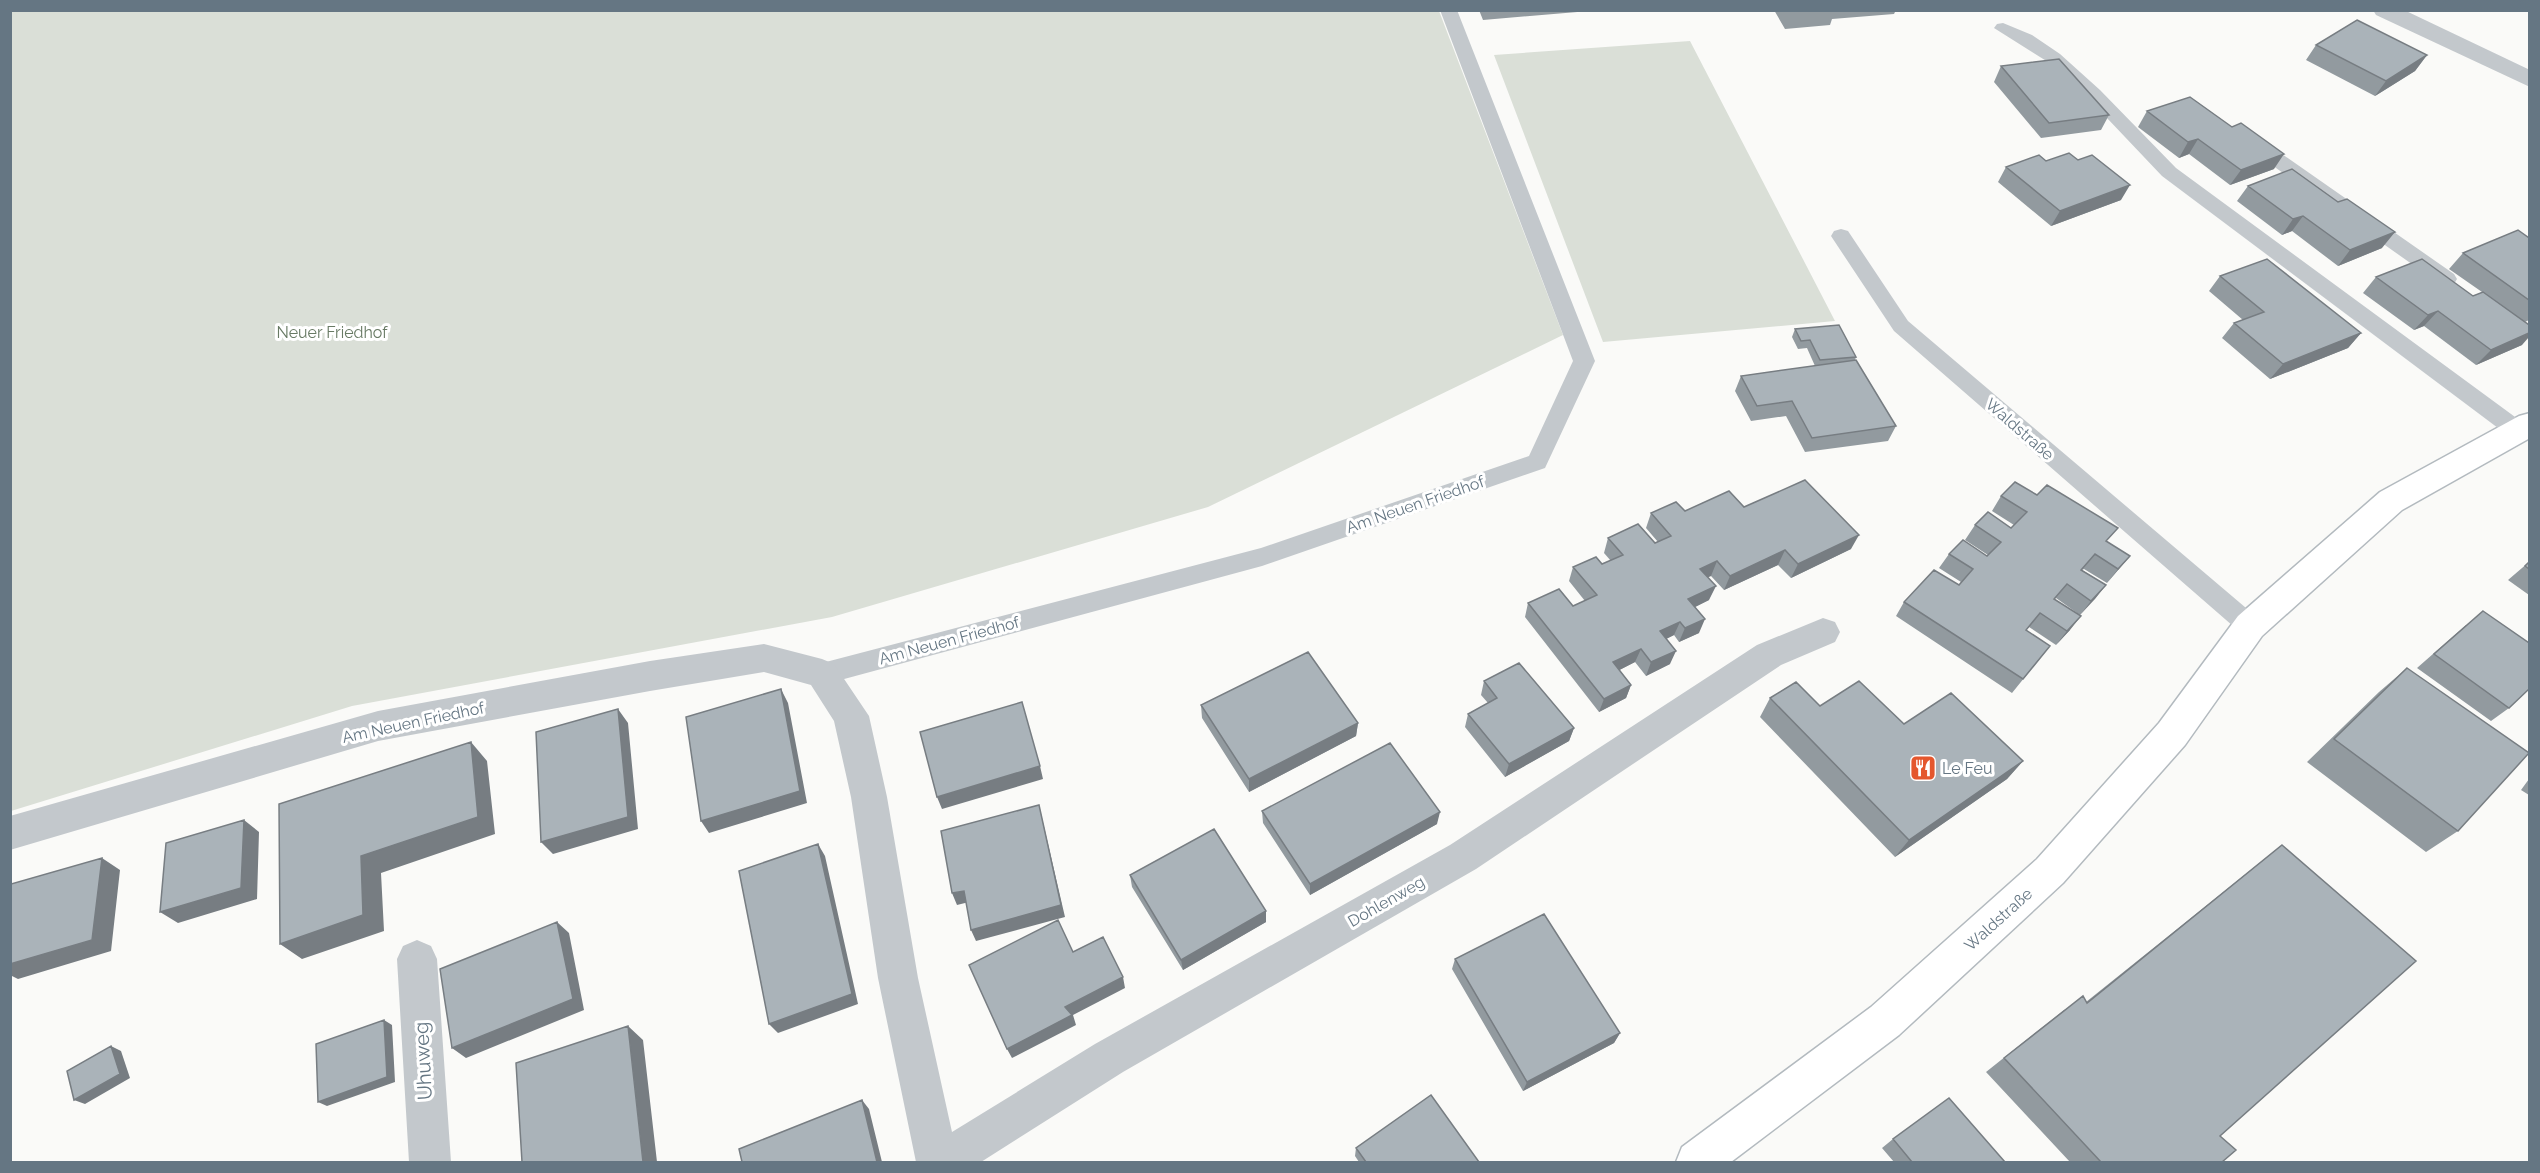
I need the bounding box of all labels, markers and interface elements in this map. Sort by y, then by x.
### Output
park label: Neuer Friedhof [276,323,388,342]
street label: Waldstraße [1982,394,2058,464]
street label: Am Neuen Friedhof [1344,472,1487,537]
street label: Am Neuen Friedhof [877,612,1022,668]
street label: Am Neuen Friedhof [340,698,487,747]
restaurant icon: Le Feu [1908,753,1938,783]
place label: Le Feu [1942,759,1992,778]
street label: Dohlenweg [1345,872,1428,931]
street label: Waldstraße [1961,884,2036,955]
street label: Uhuweg [409,1021,437,1101]

